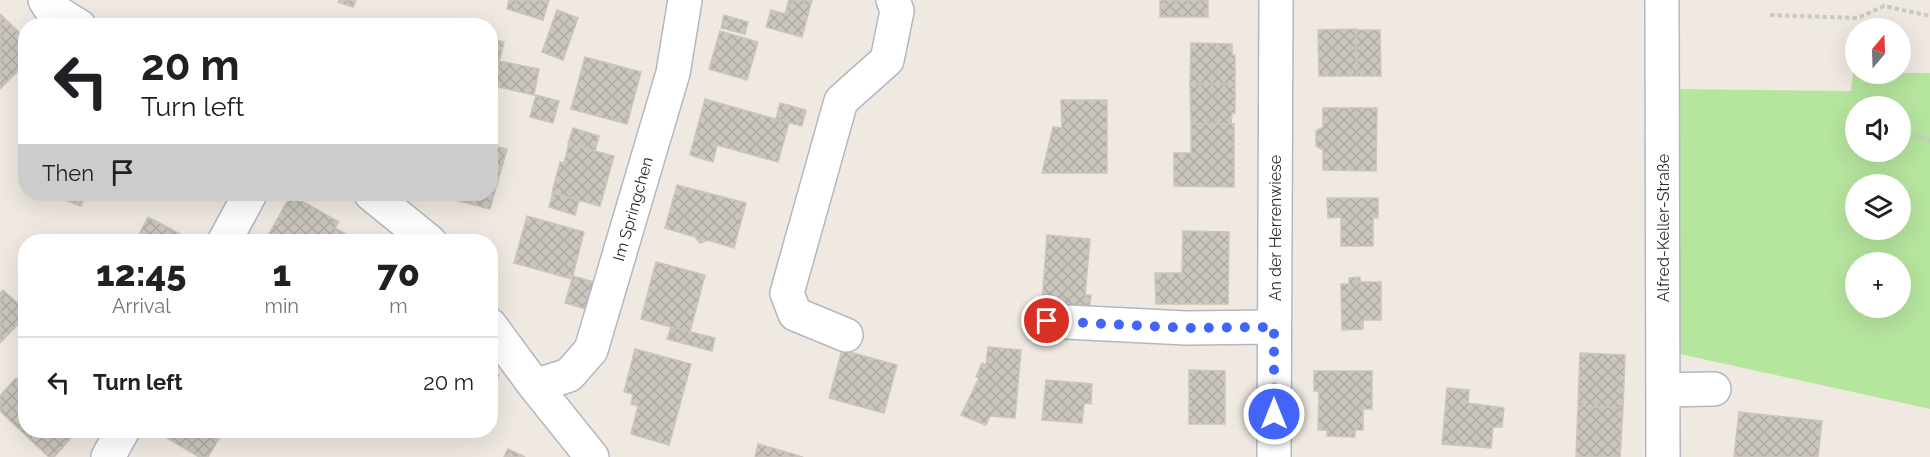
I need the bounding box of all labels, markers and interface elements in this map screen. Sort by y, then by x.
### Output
north arrow [1845,18,1911,84]
map controls [1845,18,1911,318]
text: 20 m [141,41,240,90]
icon: left [42,42,120,120]
text: Turn left [141,91,244,122]
button: sound [1845,96,1911,162]
street label: Alfred-Keller-Straße [1654,154,1673,302]
street label: Im Springchen [609,155,657,263]
street label: An der Herrenwiese [1266,155,1285,301]
icon: arrive [106,156,139,189]
text: Then [42,160,94,186]
button: layers [1845,174,1911,240]
text: 12:45 [96,252,186,294]
text: 1 [272,252,291,294]
text: 70 [377,252,420,294]
button: + [1845,252,1911,318]
text: Arrival [112,294,171,318]
text: min [265,294,299,318]
text: m [389,294,408,318]
pin [1021,295,1072,346]
icon: arrive [1030,304,1063,337]
icon: left [42,366,75,399]
text: Turn left [93,369,183,395]
text: 20 m [423,369,474,395]
position arrow [1242,382,1306,446]

